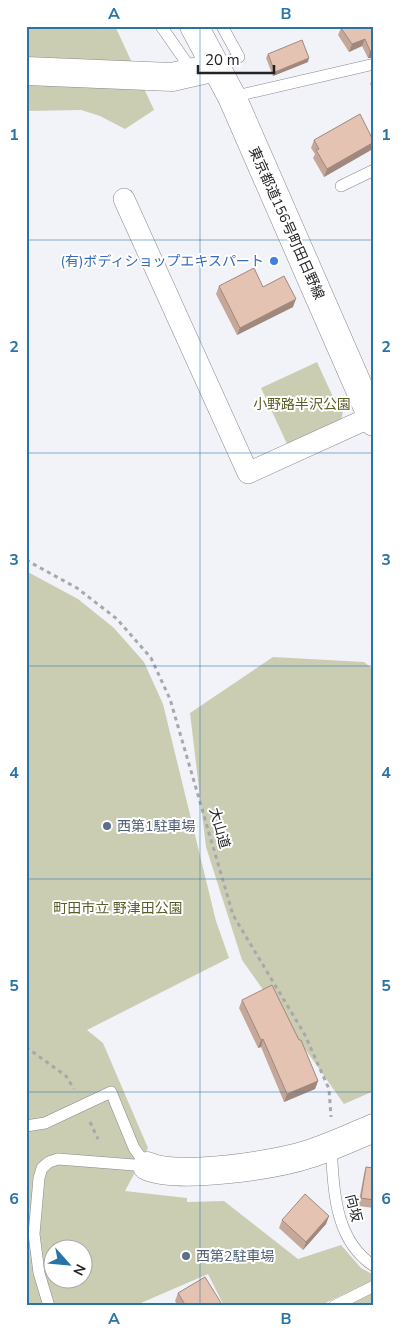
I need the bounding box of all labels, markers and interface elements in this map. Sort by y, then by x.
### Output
text: A [108,3,120,25]
text: B [280,3,292,25]
scale bar [198,42,274,74]
text: 20 m [205,50,240,70]
text: 1 [9,124,19,146]
text: 1 [381,124,391,146]
street label: 東京都道156号町田日野線 [244,144,329,303]
place label: (有)ボディショップエキスパート [61,252,264,271]
marker: (有)ボディショップエキスパート [268,255,280,267]
text: 2 [9,336,19,358]
text: 2 [381,336,391,358]
park label: 小野路半沢公園 [253,395,351,414]
text: 3 [9,549,19,571]
text: 3 [381,549,391,571]
text: 4 [9,762,19,784]
text: 4 [381,762,391,784]
street label: 大山道 [205,805,234,851]
place label: 西第1駐車場 [117,817,195,836]
marker: 西第1駐車場 [101,820,113,832]
park label: 町田市立 野津田公園 [53,899,183,918]
text: 5 [9,975,19,997]
text: 5 [381,975,391,997]
text: 6 [9,1188,19,1210]
text: 6 [381,1188,391,1210]
street label: 向坂 [341,1192,366,1224]
north arrow [42,1240,92,1290]
place label: 西第2駐車場 [196,1247,274,1266]
marker: 西第2駐車場 [180,1250,192,1262]
text: N [68,1261,90,1279]
text: A [108,1308,120,1330]
text: B [280,1308,292,1330]

